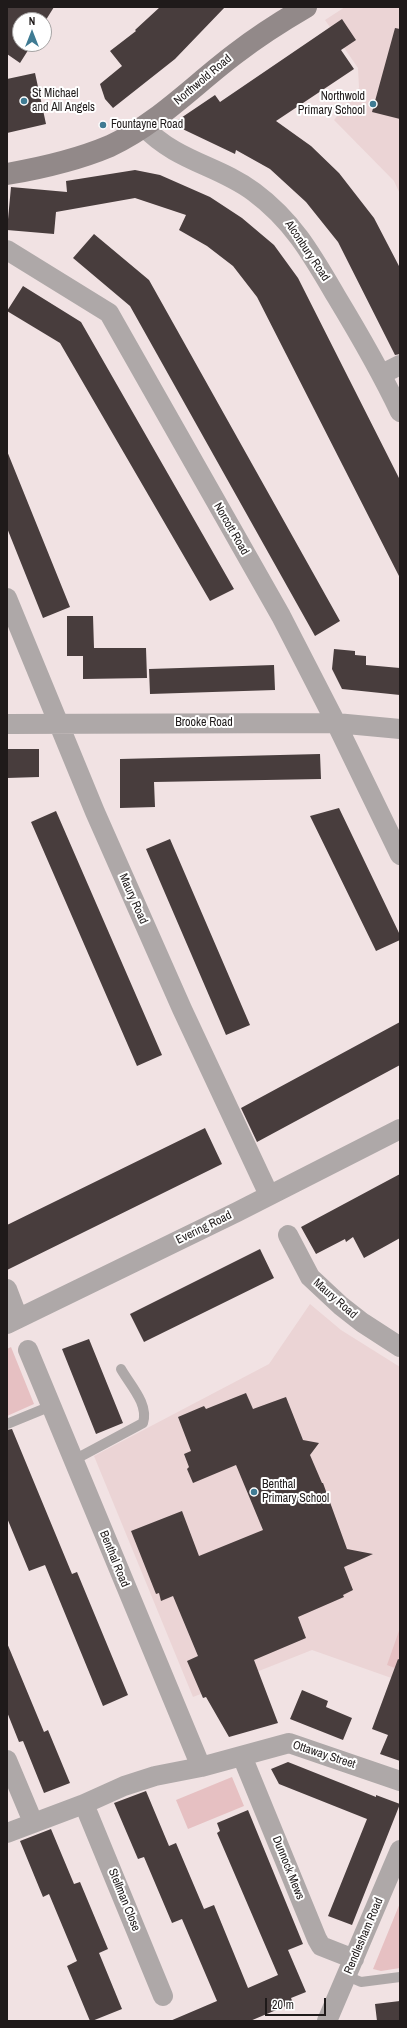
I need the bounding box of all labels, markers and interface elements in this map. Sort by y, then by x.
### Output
north arrow [12,12,52,52]
text: N [29,14,35,28]
street label: Northwold Road [171,52,235,108]
place label: St Michael and All Angels [32,87,95,115]
place label: Northwold Primary School [298,90,365,118]
marker: St Michael and All Angels [19,96,29,106]
marker: Northwold Primary School [368,99,378,109]
place label: Fountayne Road [111,118,183,132]
marker: Fountayne Road [98,120,108,130]
street label: Alconbury Road [281,218,333,284]
street label: Norcott Road [210,500,252,558]
street label: Brooke Road [175,716,233,730]
street label: Maury Road [116,872,150,926]
street label: Evering Road [174,1208,234,1248]
street label: Maury Road [310,1276,360,1322]
place label: Benthal Primary School [262,1478,329,1506]
marker: Benthal Primary School [249,1487,259,1497]
street label: Benthal Road [96,1529,132,1589]
street label: Ottaway Street [291,1738,357,1772]
street label: Dunnock Mews [269,1834,307,1902]
street label: Stellman Close [105,1867,143,1933]
street label: Rendlesham Road [341,1896,387,1976]
scale bar [267,1990,328,2016]
text: 20 m [272,1997,294,2013]

